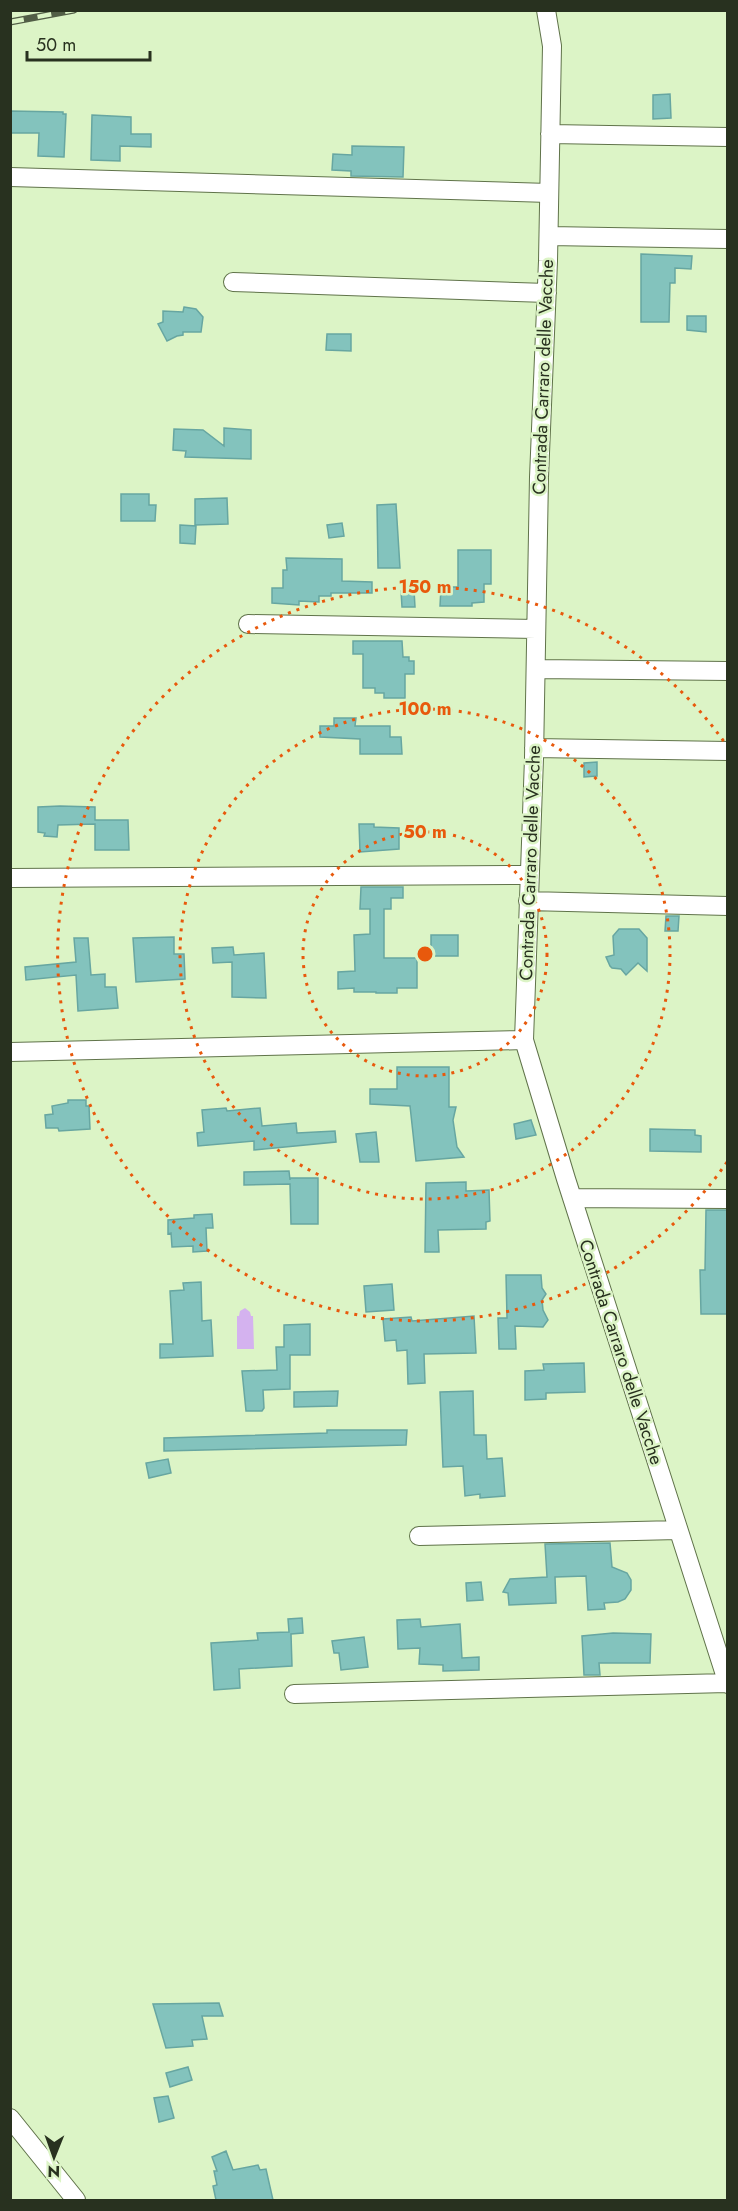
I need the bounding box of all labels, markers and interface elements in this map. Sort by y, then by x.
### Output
scale bar [27,24,150,62]
text: 50 m [36,32,76,58]
street label: Contrada Carraro delle Vacche [526,259,560,495]
text: 150 m [399,574,451,600]
text: 100 m [398,696,452,722]
street label: Contrada Carraro delle Vacche [513,745,547,981]
text: 50 m [403,819,447,845]
centre of rings [415,944,435,964]
street label: Contrada Carraro delle Vacche [572,1236,670,1468]
north arrow [24,2127,84,2187]
text: N [47,2160,60,2183]

